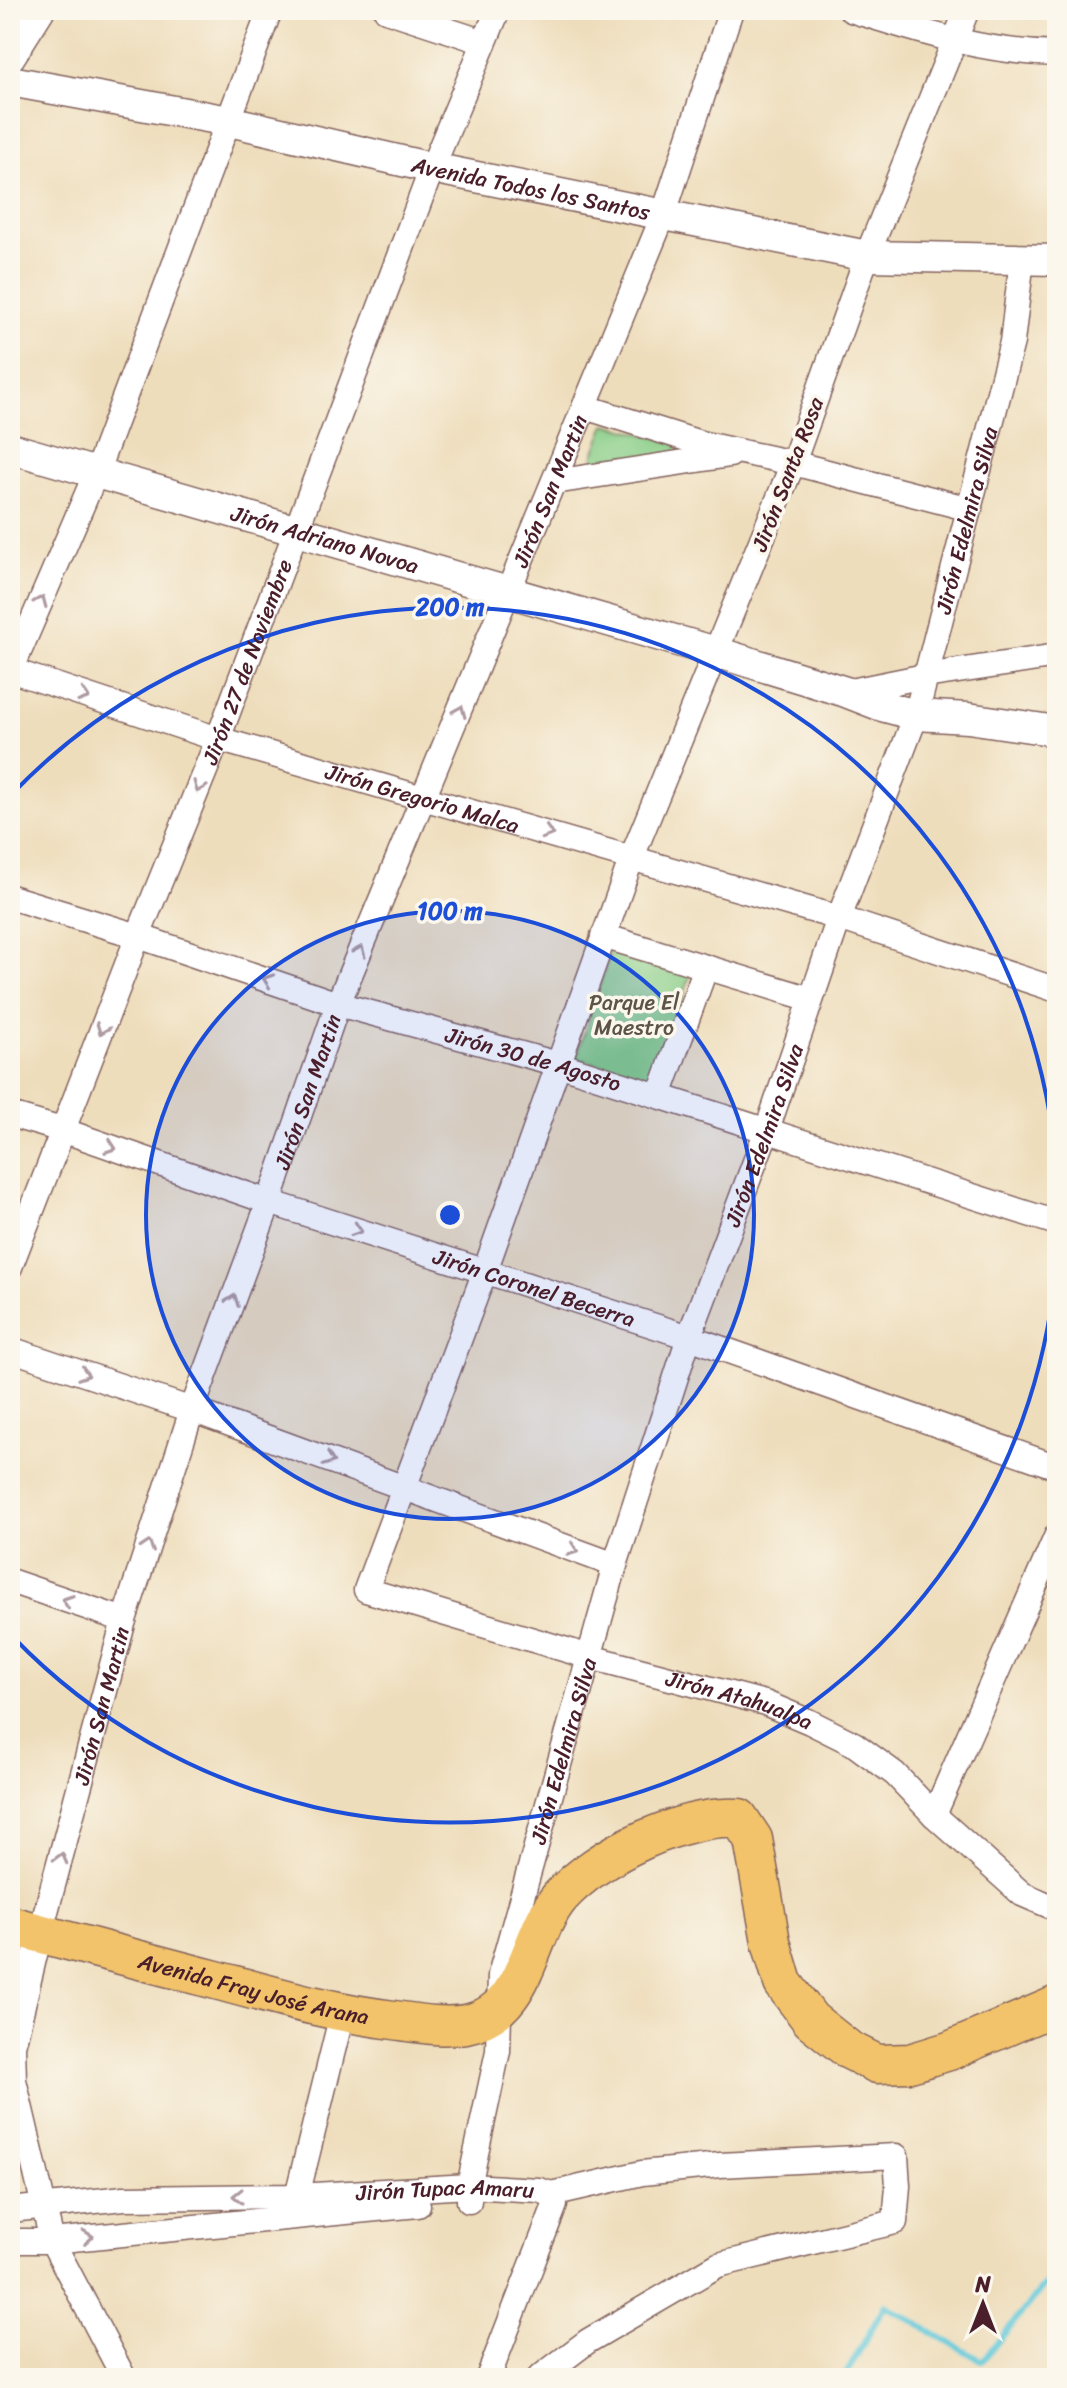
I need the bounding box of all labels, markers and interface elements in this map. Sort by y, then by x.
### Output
street label: Avenida Todos los Santos [407,145,654,232]
street label: Jirón Santa Rosa [740,390,835,558]
street label: Jirón San Martin [501,408,599,574]
street label: Jirón Edelmira Silva [924,422,1010,619]
street label: Jirón Adriano Novoa [225,494,423,585]
street label: Jirón 27 de Noviembre [190,554,304,772]
text: 200 m [415,586,485,628]
one-way arrow [31,595,47,609]
one-way arrow [76,687,90,703]
one-way arrow [450,705,466,719]
street label: Jirón Gregorio Malca [320,752,524,845]
one-way arrow [192,779,208,793]
one-way arrow [540,824,554,840]
text: 100 m [417,890,483,932]
one-way arrow [351,945,367,959]
one-way arrow [262,973,275,989]
park label: Parque El Maestro [589,983,680,1047]
street label: Jirón San Martin [263,1009,353,1176]
street label: Jirón 30 de Agosto [440,1015,626,1103]
one-way arrow [95,1021,112,1035]
street label: Jirón Edelmira Silva [713,1038,815,1233]
one-way arrow [103,1137,117,1154]
centre of rings [436,1201,464,1229]
one-way arrow [350,1221,364,1237]
street label: Jirón Coronel Becerra [427,1237,640,1338]
one-way arrow [223,1294,239,1308]
one-way arrow [76,1364,90,1380]
one-way arrow [321,1450,335,1467]
one-way arrow [139,1540,155,1553]
one-way arrow [565,1540,579,1557]
one-way arrow [61,1594,75,1610]
street label: Jirón San Martin [62,1622,141,1790]
street label: Jirón Edelmira Silva [518,1652,608,1850]
street label: Jirón Atahualpa [661,1659,819,1741]
one-way arrow [51,1852,68,1866]
street label: Avenida Fray José Arana [133,1941,372,2036]
street label: Jirón Tupac Amaru [354,2167,535,2213]
one-way arrow [231,2187,244,2205]
one-way arrow [82,2229,95,2246]
north arrow [943,2264,1023,2344]
text: N [974,2265,991,2304]

